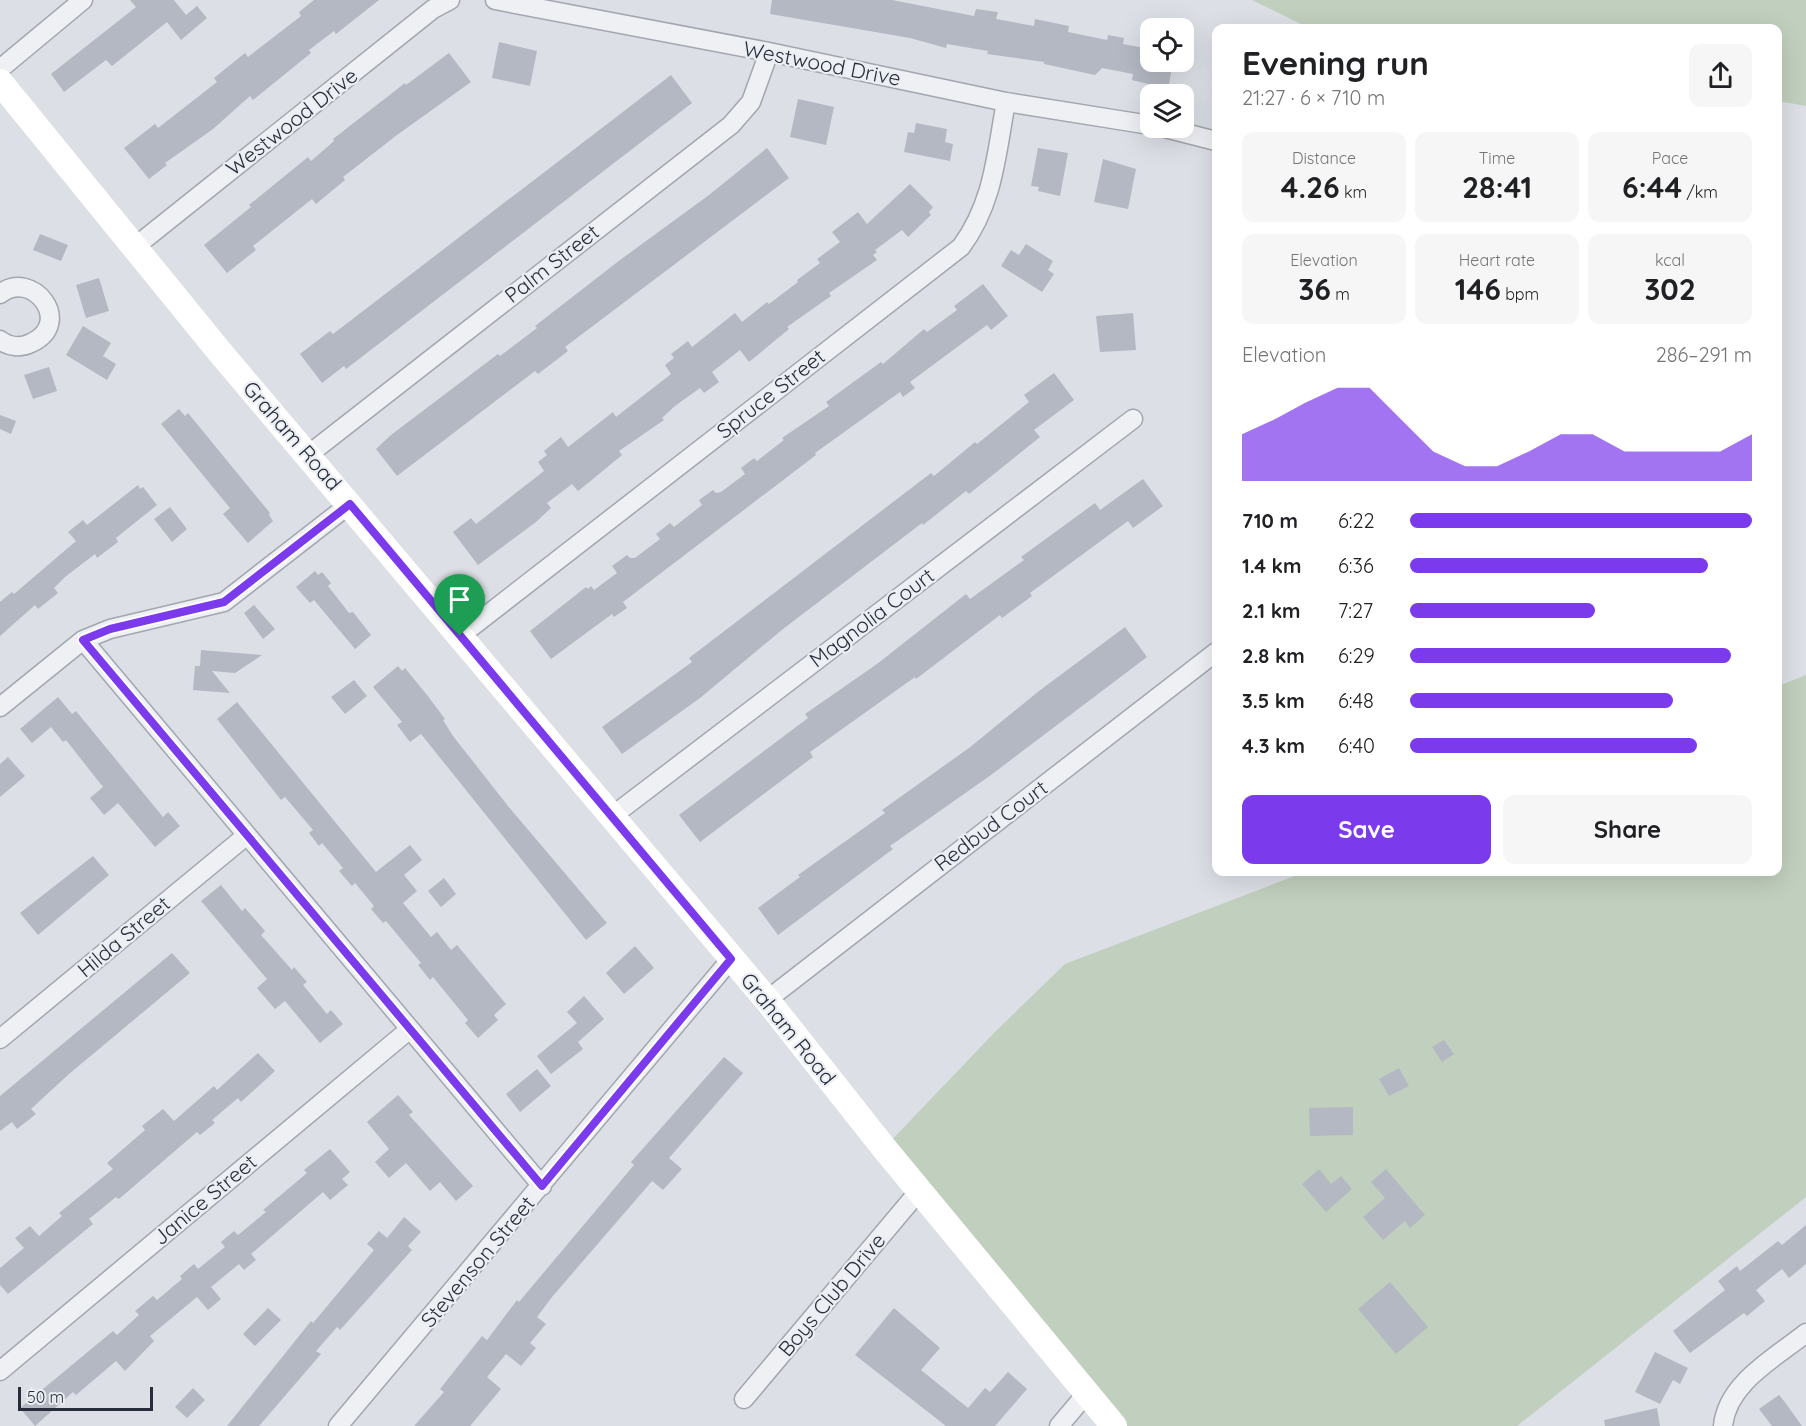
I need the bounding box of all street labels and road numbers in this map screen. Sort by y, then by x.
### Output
street label: Westwood Drive [741,35,903,91]
street label: Westwood Drive [220,62,362,181]
street label: Palm Street [499,218,604,308]
street label: Spruce Street [711,343,830,444]
street label: Graham Road [238,375,347,495]
street label: Magnolia Court [804,562,939,673]
street label: Redbud Court [929,774,1052,876]
street label: Hilda Street [72,890,175,982]
street label: Graham Road [736,967,842,1090]
street label: Janice Street [147,1148,261,1250]
street label: Stevenson Street [415,1190,540,1332]
street label: Boys Club Drive [772,1227,890,1361]

